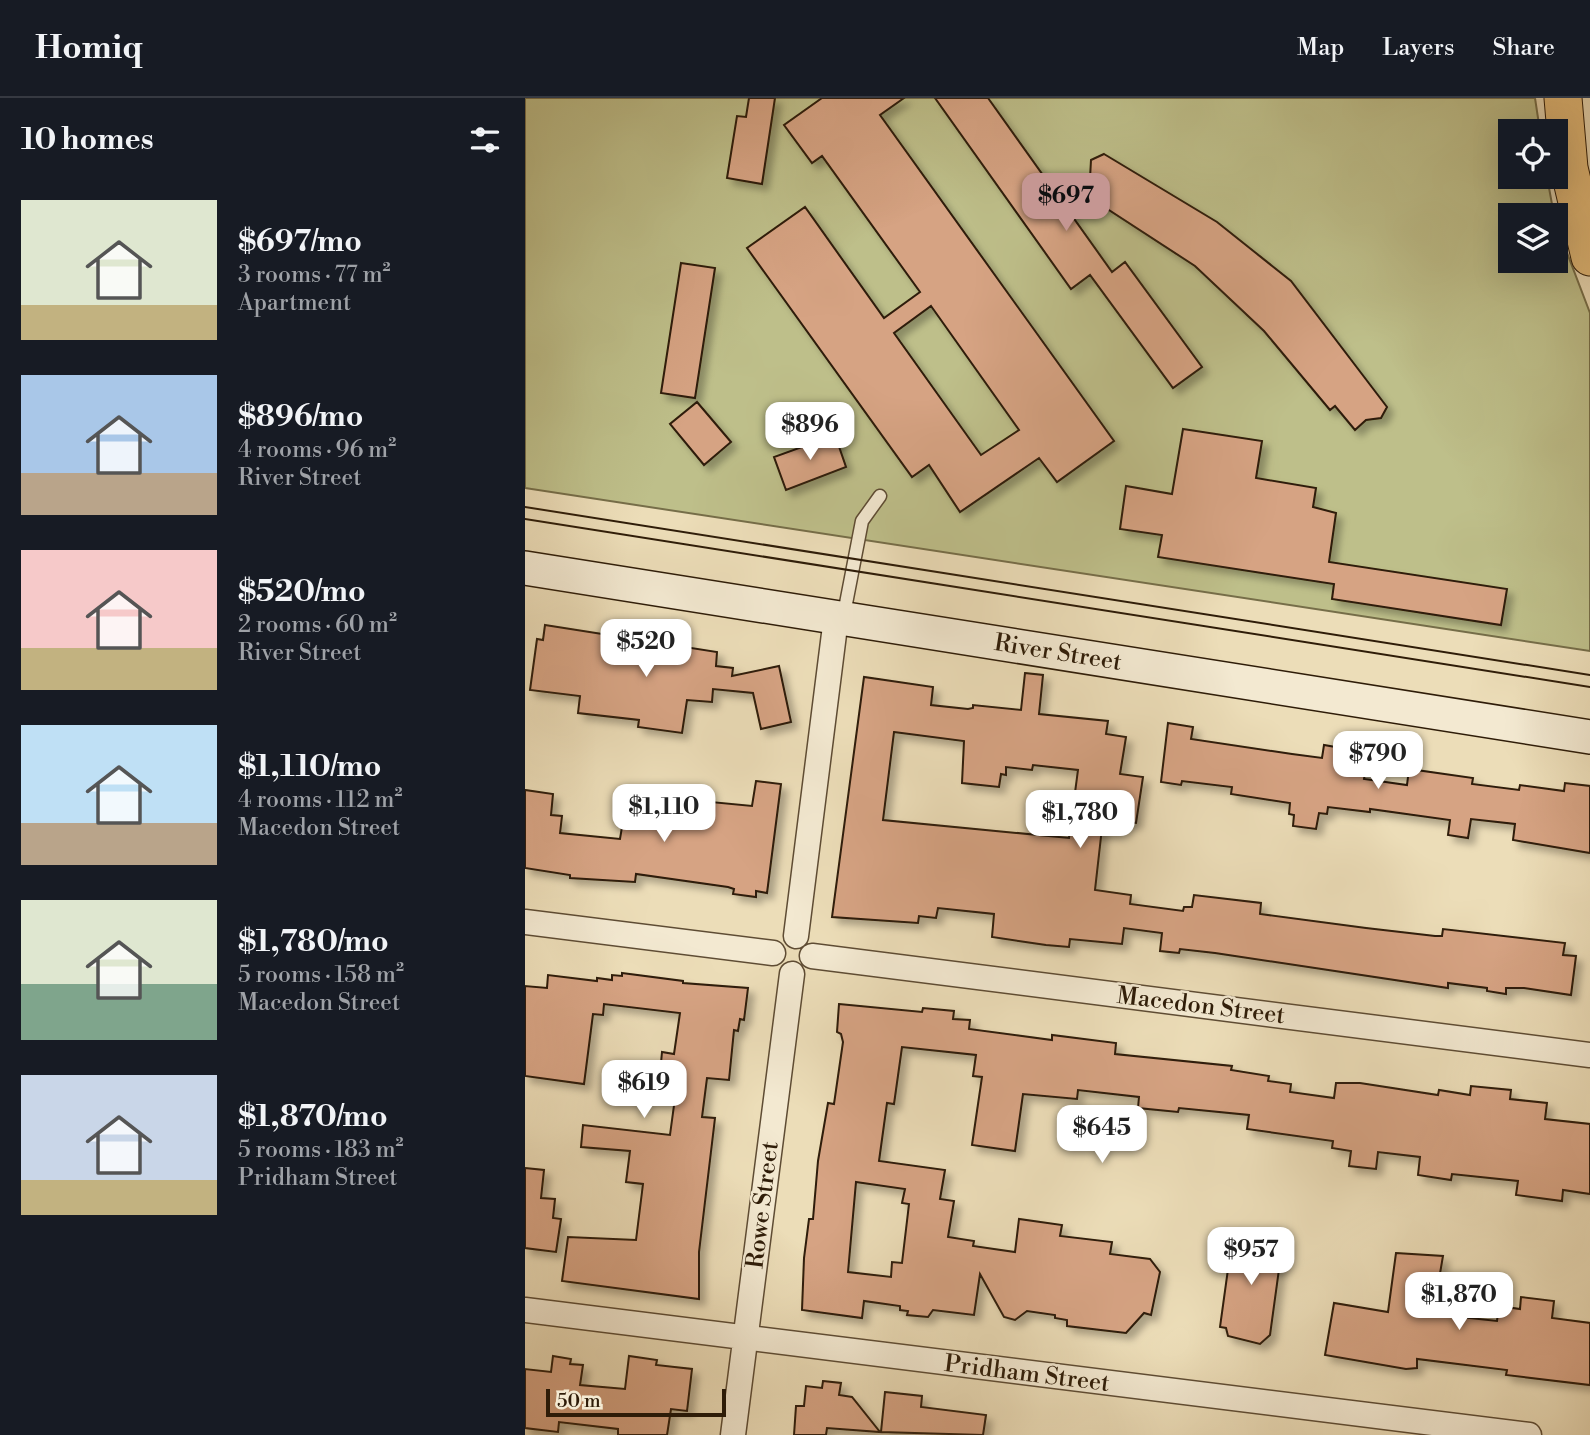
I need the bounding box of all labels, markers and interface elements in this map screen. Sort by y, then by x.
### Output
text: Homiq [35,28,143,69]
text: Map [1297,33,1344,63]
text: Layers [1382,33,1454,63]
text: Share [1492,33,1555,63]
map controls [1498,119,1568,273]
button: locate [1498,119,1568,189]
text: 10 homes [21,121,154,159]
icon: filters [466,121,504,159]
pin: $697 [1025,174,1107,233]
text: $697 [1038,182,1094,210]
button: layers [1498,203,1568,273]
text: $697/mo [238,223,362,261]
icon: home [77,228,161,312]
text: 3 rooms · 77 m² [238,261,391,289]
text: Apartment [238,289,351,317]
text: $896/mo [238,398,363,436]
pin: $896 [769,402,851,462]
icon: home [77,403,161,487]
text: $896 [781,411,839,439]
text: 4 rooms · 96 m² [238,436,396,464]
text: River Street [238,464,361,492]
text: $520/mo [238,573,366,611]
icon: home [77,578,161,662]
text: 2 rooms · 60 m² [238,611,397,639]
pin: $520 [605,620,687,679]
text: $520 [616,628,676,656]
street label: River Street [992,628,1124,678]
text: River Street [238,639,361,667]
pin: $790 [1337,732,1419,791]
text: $790 [1349,740,1407,768]
text: $1,110/mo [238,748,381,786]
icon: home [77,753,161,837]
pin: $1,110 [607,784,721,844]
text: 4 rooms · 112 m² [238,786,403,814]
pin: $1,780 [1023,790,1137,850]
text: $1,110 [628,793,700,821]
text: $1,780 [1042,799,1118,827]
text: Macedon Street [238,814,400,842]
text: $1,780/mo [238,923,389,961]
icon: home [77,928,161,1012]
text: 5 rooms · 158 m² [238,961,404,989]
street label: Macedon Street [1115,981,1287,1031]
text: Macedon Street [238,989,400,1017]
pin: $619 [603,1060,685,1120]
text: $619 [618,1069,670,1097]
text: $1,870/mo [238,1098,388,1136]
icon: home [77,1103,161,1187]
pin: $645 [1061,1105,1143,1165]
text: $645 [1073,1114,1131,1142]
text: 5 rooms · 183 m² [238,1136,404,1164]
street label: Rowe Street [740,1139,786,1271]
text: Pridham Street [238,1164,397,1192]
pin: $957 [1210,1228,1292,1287]
text: $957 [1223,1236,1279,1264]
pin: $1,870 [1402,1272,1516,1332]
text: $1,870 [1421,1281,1497,1309]
street label: Pridham Street [942,1349,1112,1399]
scale bar [546,1386,726,1418]
text: 50 m [557,1389,601,1413]

